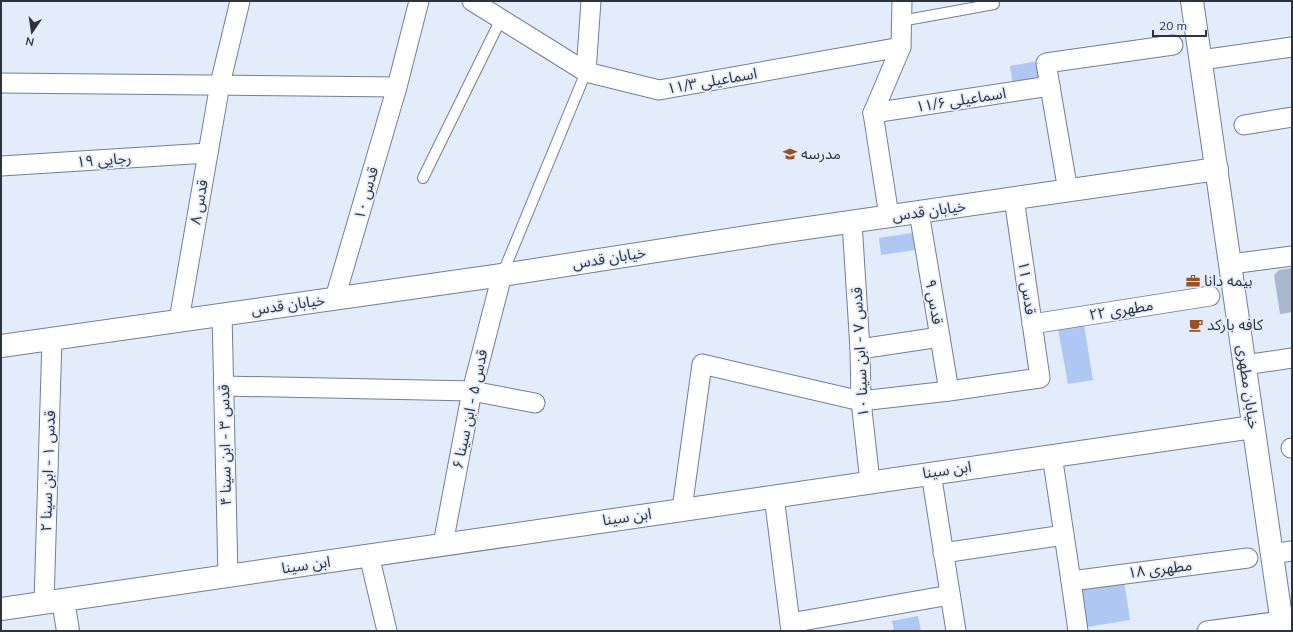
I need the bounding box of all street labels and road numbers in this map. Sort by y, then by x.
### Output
street label: اسماعیلی ۱۱/۳ [665,63,758,98]
street label: اسماعیلی ۱۱/۶ [914,83,1007,116]
street label: رجایی ۱۹ [76,148,132,171]
street label: قدس ۱۰ [349,164,382,221]
street label: قدس ۸ [185,178,212,226]
street label: خیابان قدس [891,196,967,225]
street label: خیابان قدس [571,242,647,273]
street label: قدس ۱۱ [1014,260,1041,316]
street label: قدس ۹ [921,278,948,326]
street label: قدس ۷ - ابن سینا ۱۰ [847,286,872,417]
street label: خیابان قدس [250,290,326,319]
street label: مطهری ۲۲ [1088,295,1154,324]
street label: خیابان مطهری [1233,344,1264,430]
street label: قدس ۵ - ابن سینا ۶ [448,347,491,470]
street label: قدس ۳ - ابن سینا ۴ [214,384,235,506]
street label: قدس ۱ - ابن سینا ۲ [36,410,59,532]
street label: ابن سینا [921,457,973,482]
street label: ابن سینا [601,504,653,529]
street label: ابن سینا [280,552,332,577]
street label: مطهری ۱۸ [1127,555,1193,582]

